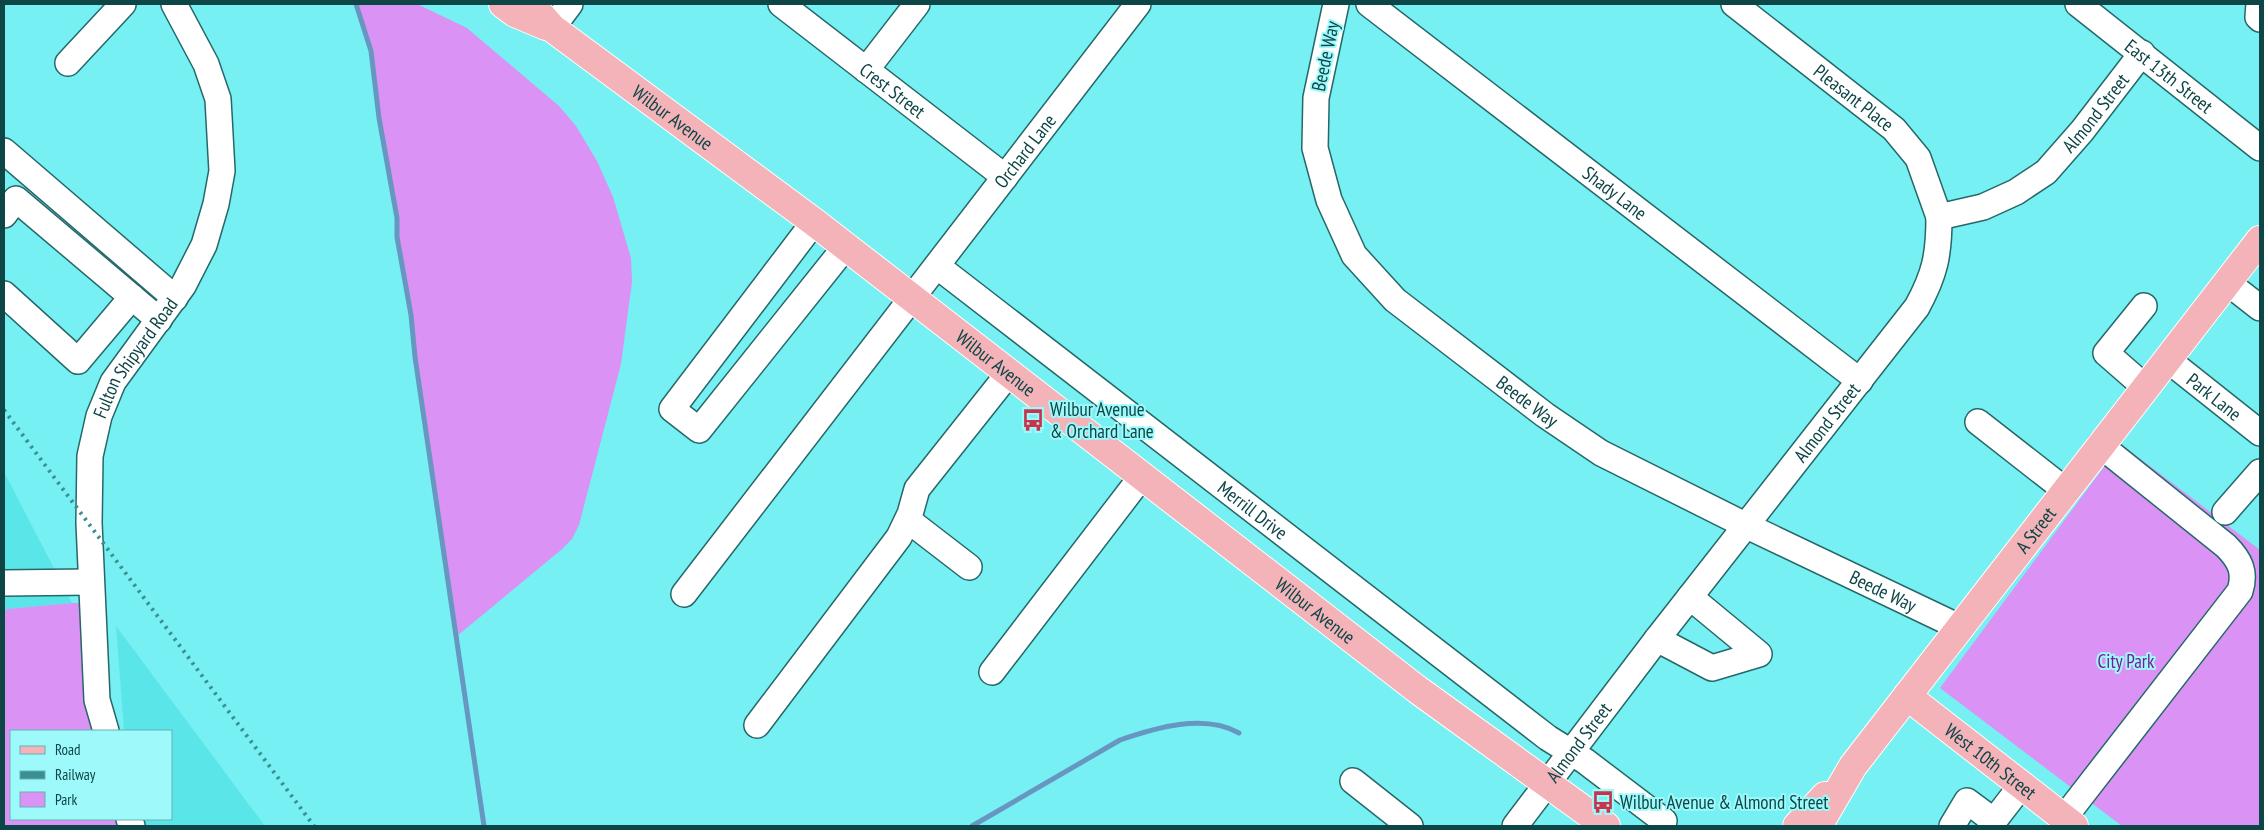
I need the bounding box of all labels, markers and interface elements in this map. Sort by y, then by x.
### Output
street label: Beede Way [1306,18,1344,93]
street label: East 13th Street [2120,34,2218,119]
street label: Crest Street [855,57,931,124]
street label: Pleasant Place [1809,59,1899,136]
street label: Almond Street [2057,68,2134,157]
street label: Wilbur Avenue [627,80,718,155]
street label: Orchard Lane [989,109,1061,193]
street label: Shady Lane [1578,161,1652,225]
street label: Fulton Shipyard Road [87,293,183,422]
street label: Wilbur Avenue [951,324,1041,402]
street label: Park Lane [2182,368,2247,426]
street label: Beede Way [1492,370,1563,433]
street label: Almond Street [1788,377,1866,467]
place label: Wilbur Avenue & Orchard Lane [1050,397,1154,443]
bus stop icon: Wilbur Avenue & Orchard Lane [1020,407,1046,433]
street label: Merrill Drive [1213,475,1293,545]
street label: A Street [2010,501,2062,558]
street label: Beede Way [1846,565,1921,617]
street label: Wilbur Avenue [1270,572,1360,649]
park label: City Park [2098,649,2155,673]
street label: Almond Street [1541,697,1617,787]
street label: West 10th Street [1940,718,2042,805]
legend [10,730,172,820]
text: Road [55,740,81,759]
text: Railway [55,765,96,784]
bus stop icon: Wilbur Avenue & Almond Street [1590,789,1616,815]
text: Park [55,790,77,809]
place label: Wilbur Avenue & Almond Street [1620,790,1829,814]

